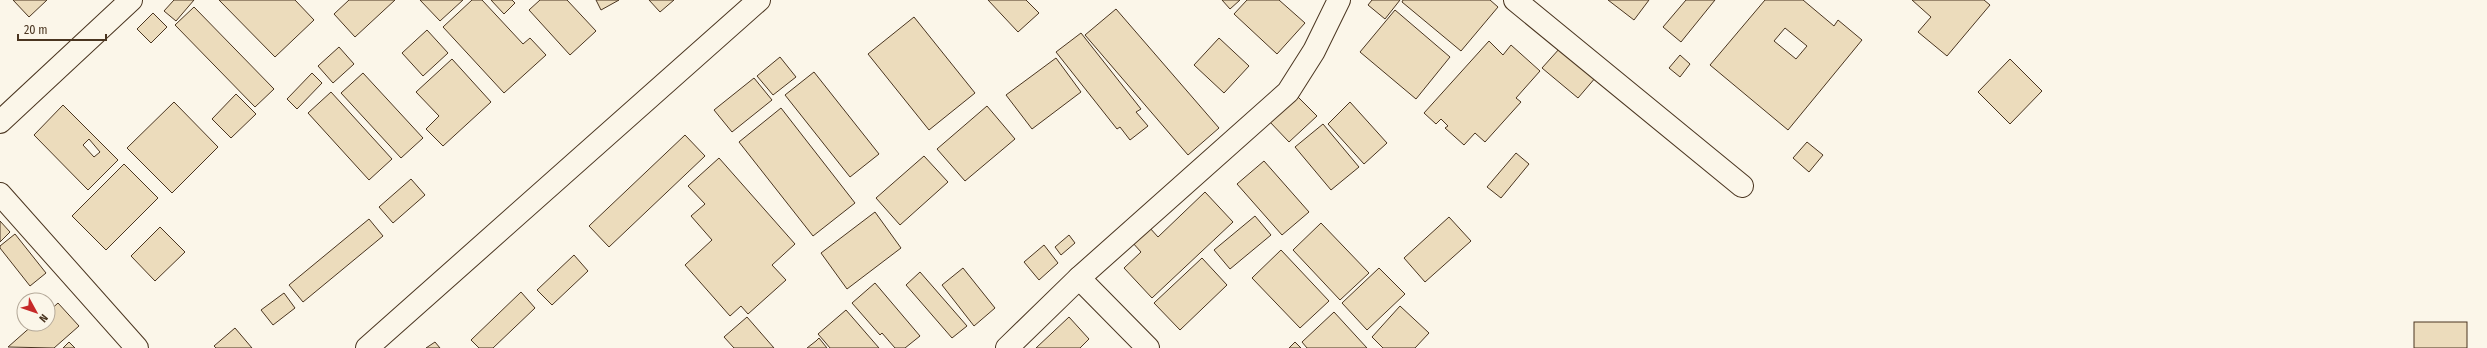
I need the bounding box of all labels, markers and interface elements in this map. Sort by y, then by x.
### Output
scale bar [18,16,106,42]
text: 20 m [24,23,48,37]
north arrow [16,292,56,332]
text: N [36,311,50,325]

